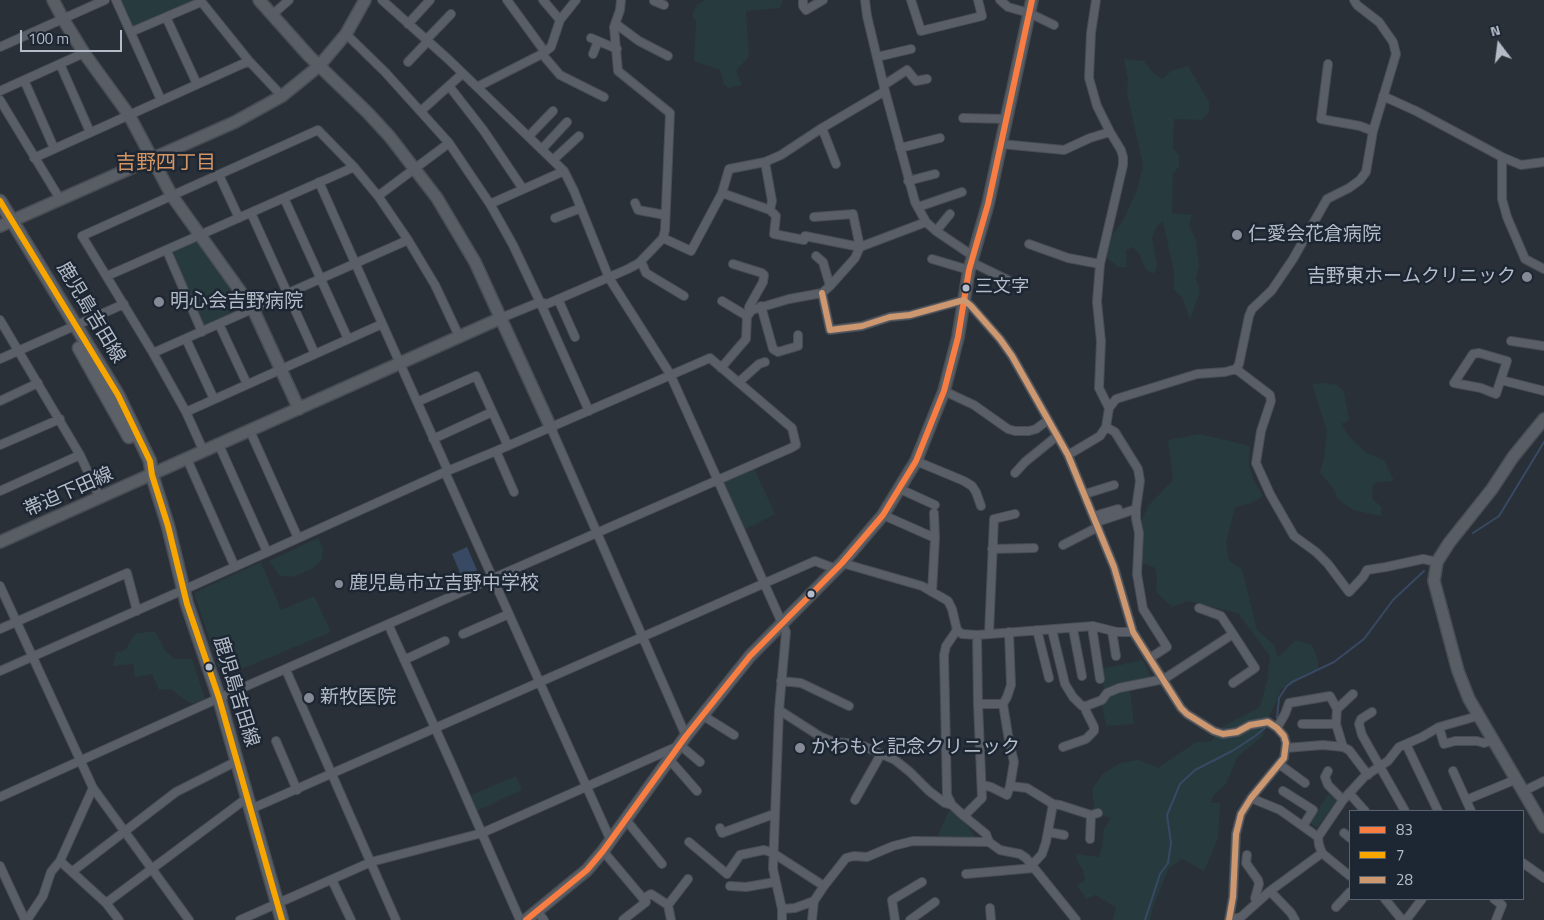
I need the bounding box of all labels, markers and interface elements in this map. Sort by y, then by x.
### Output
text: N [1488,19,1502,41]
scale bar [22,20,125,52]
north arrow [1474,20,1524,70]
text: 100 m [28,27,69,50]
district label: 吉野四丁目 [116,152,216,176]
place label: 仁愛会花倉病院 [1248,224,1381,246]
marker: 仁愛会花倉病院 [1230,228,1244,242]
street label: 鹿児島吉田線 [51,258,129,368]
place label: 吉野東ホームクリニック [1307,266,1516,288]
marker: 吉野東ホームクリニック [1520,270,1534,284]
place label: 三文字 [975,277,1029,299]
marker: 三文字 [961,283,971,293]
place label: 明心会吉野病院 [170,291,303,313]
marker: 明心会吉野病院 [152,295,166,309]
street label: 帯迫下田線 [21,463,117,523]
place label: 鹿児島市立吉野中学校 [349,573,539,595]
marker: 鹿児島市立吉野中学校 [333,578,345,590]
unlabelled marker [806,589,816,599]
street label: 鹿児島吉田線 [207,634,263,750]
unlabelled marker [204,662,214,672]
place label: 新牧医院 [320,687,396,709]
marker: 新牧医院 [302,691,316,705]
place label: かわもと記念クリニック [811,737,1020,759]
marker: かわもと記念クリニック [793,741,807,755]
legend [1349,810,1524,900]
text: 83 [1396,818,1413,841]
text: 7 [1396,843,1404,866]
text: 28 [1396,868,1413,891]

